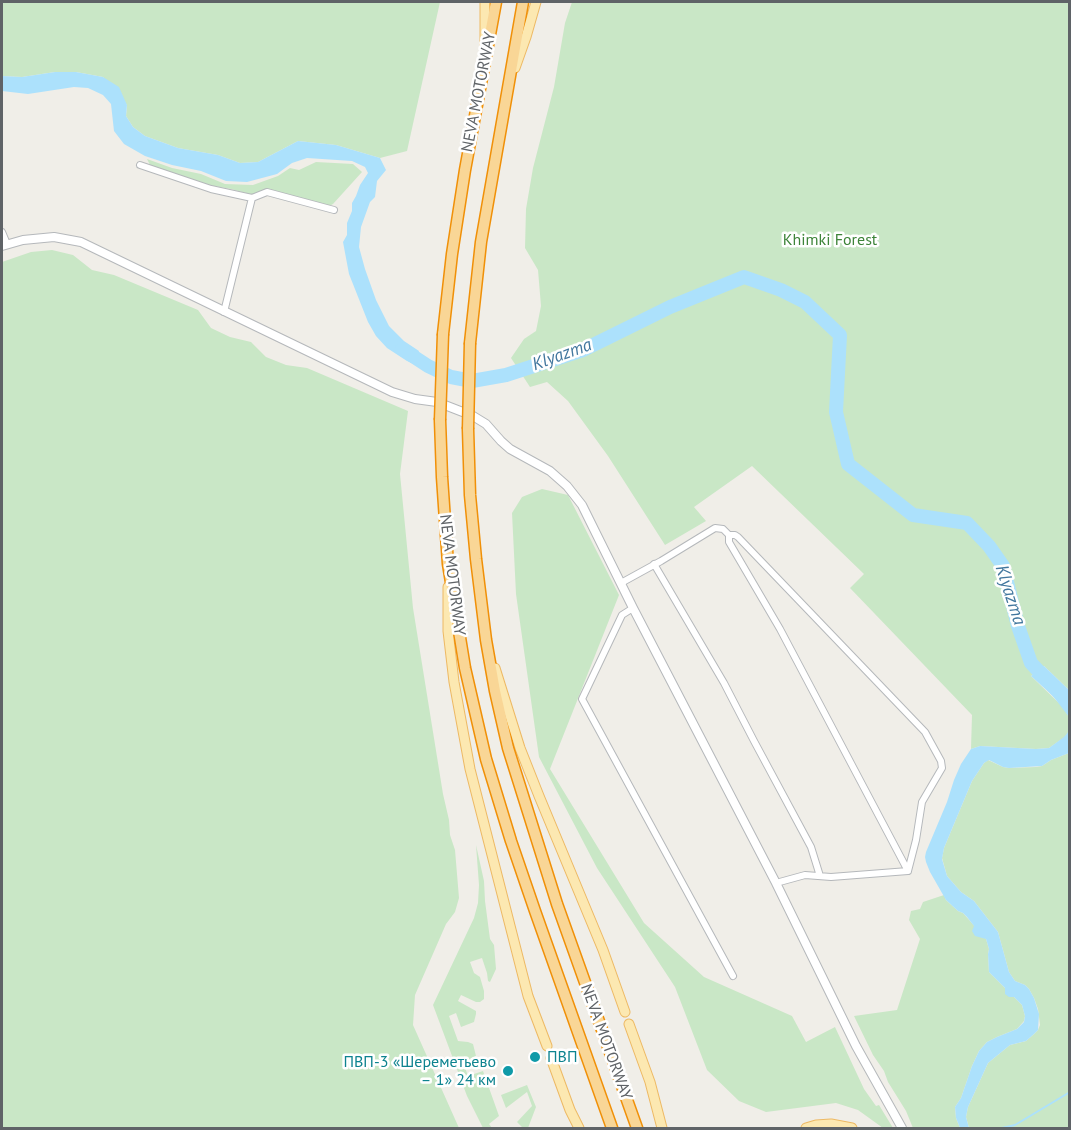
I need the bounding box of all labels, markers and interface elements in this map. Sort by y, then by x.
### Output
street label: NEVA MOTORWAY [458,30,500,154]
park label: Khimki Forest [783,230,877,250]
water label: Klyazma [529,334,595,376]
street label: NEVA MOTORWAY [435,513,469,637]
water label: Klyazma [990,562,1030,628]
street label: NEVA MOTORWAY [576,981,636,1103]
place label: ПВП [547,1047,577,1067]
marker: ПВП [528,1050,542,1064]
place label: ПВП-3 «Шереметьево – 1» 24 км [343,1052,496,1090]
marker: ПВП-3 «Шереметьево – 1» 24 км [501,1064,515,1078]

